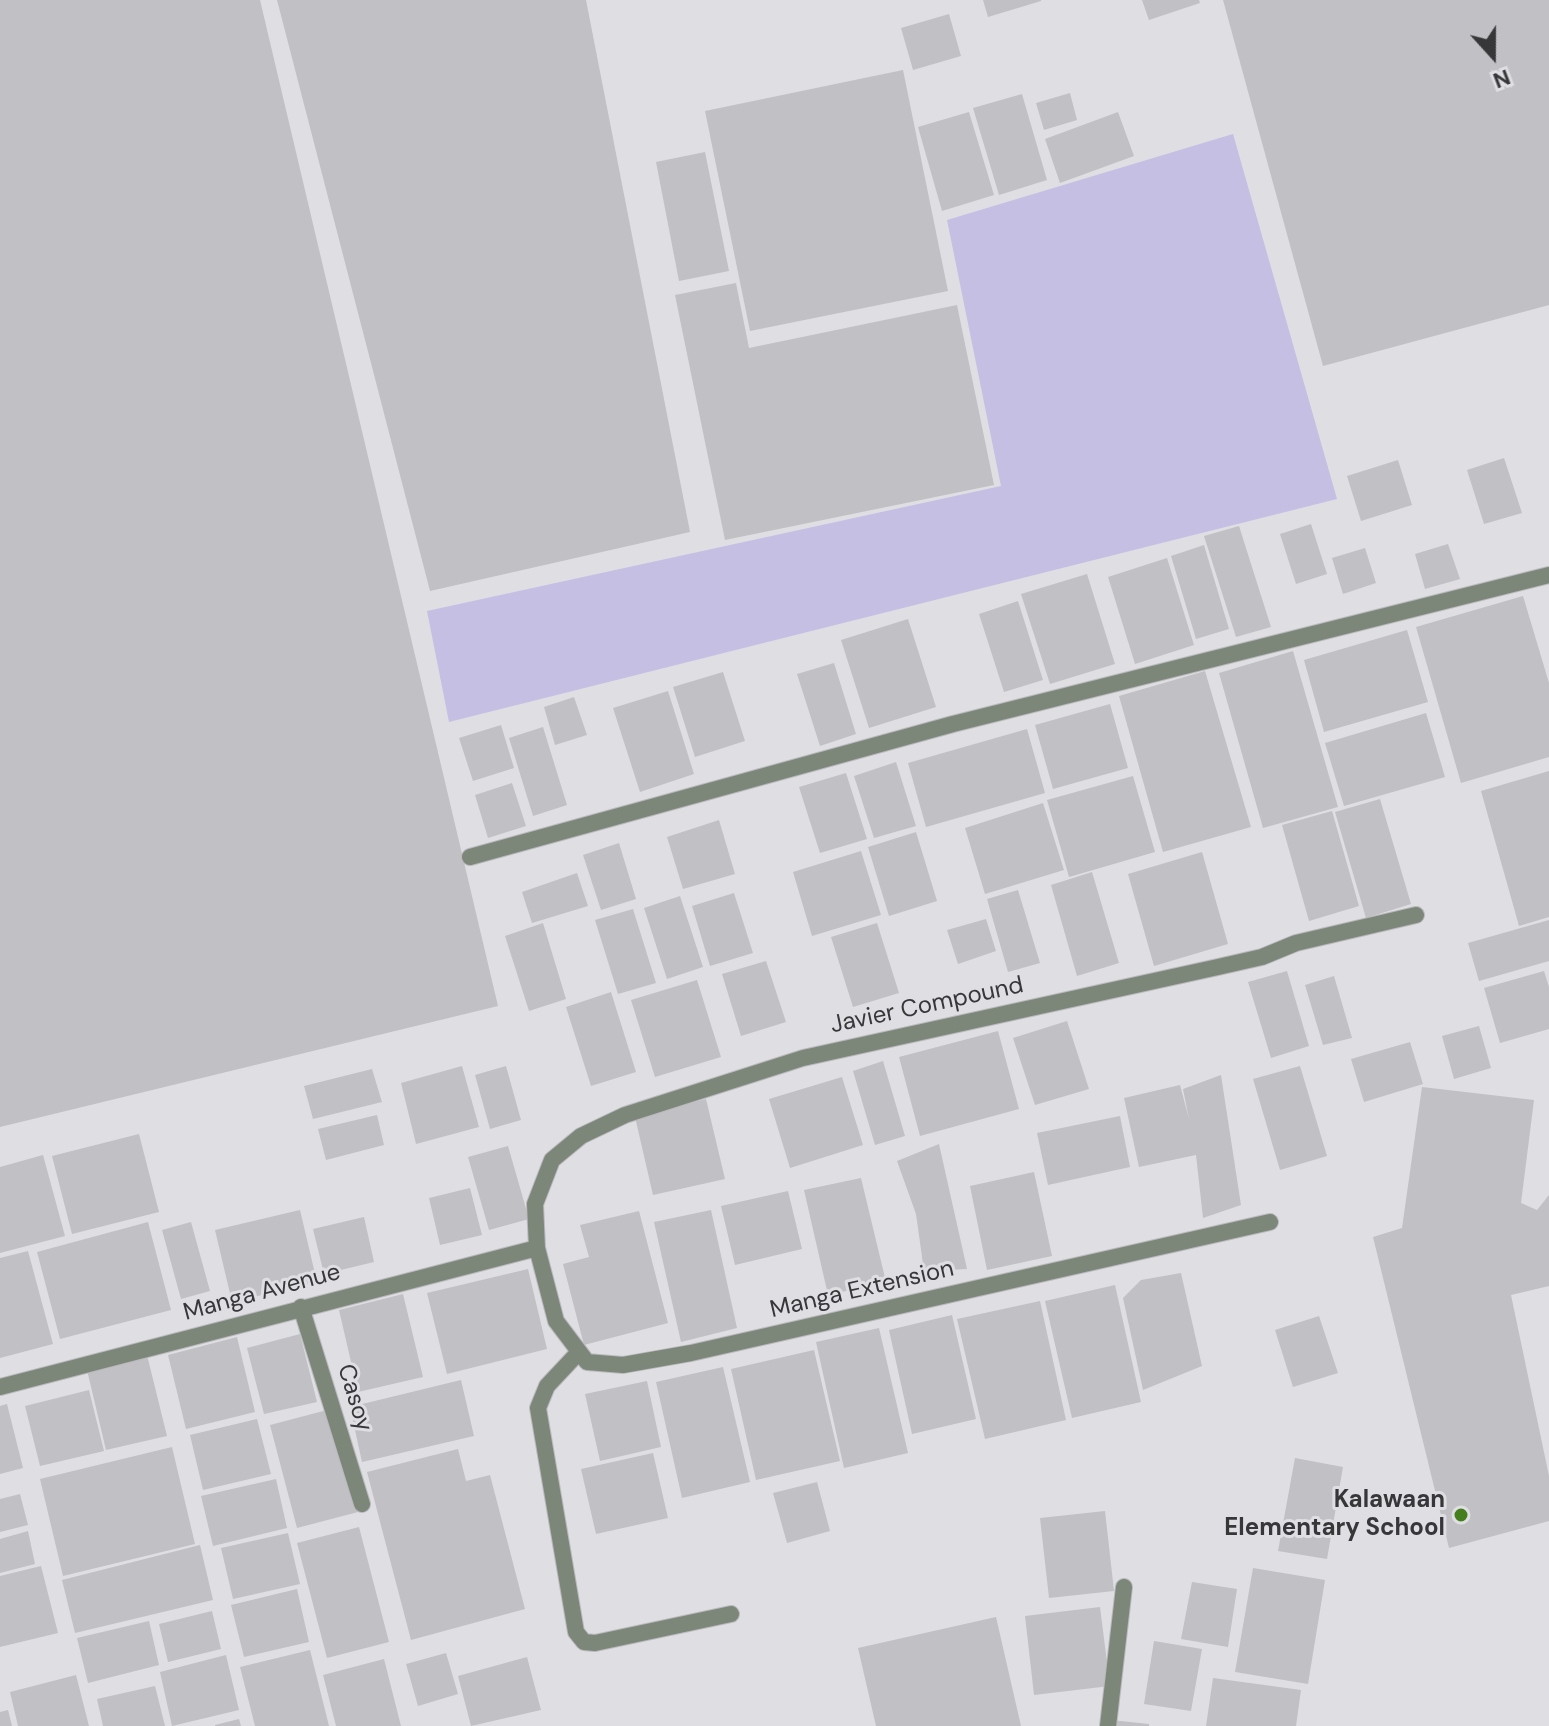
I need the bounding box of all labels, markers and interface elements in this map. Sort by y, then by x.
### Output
north arrow [1453,16,1533,96]
text: N [1489,62,1514,95]
street label: Javier Compound [828,971,1026,1041]
street label: Manga Extension [767,1255,957,1325]
street label: Manga Avenue [180,1258,344,1328]
street label: Casoy [330,1361,378,1435]
place label: Kalawaan Elementary School [1224,1487,1445,1543]
marker: Kalawaan Elementary School [1452,1506,1470,1524]

